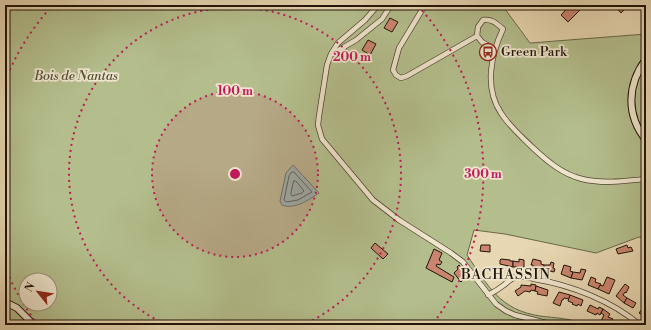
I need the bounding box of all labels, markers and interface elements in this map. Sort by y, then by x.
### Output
bus stop icon: Green Park [478,42,498,62]
place label: Green Park [501,44,568,60]
text: 200 m [333,50,371,65]
park label: Bois de Nantas [33,68,118,84]
text: 100 m [217,84,253,99]
centre of rings [228,167,242,181]
text: 300 m [464,167,502,182]
district label: BACHASSIN [460,266,551,284]
north arrow [18,272,58,312]
text: N [22,280,39,295]

